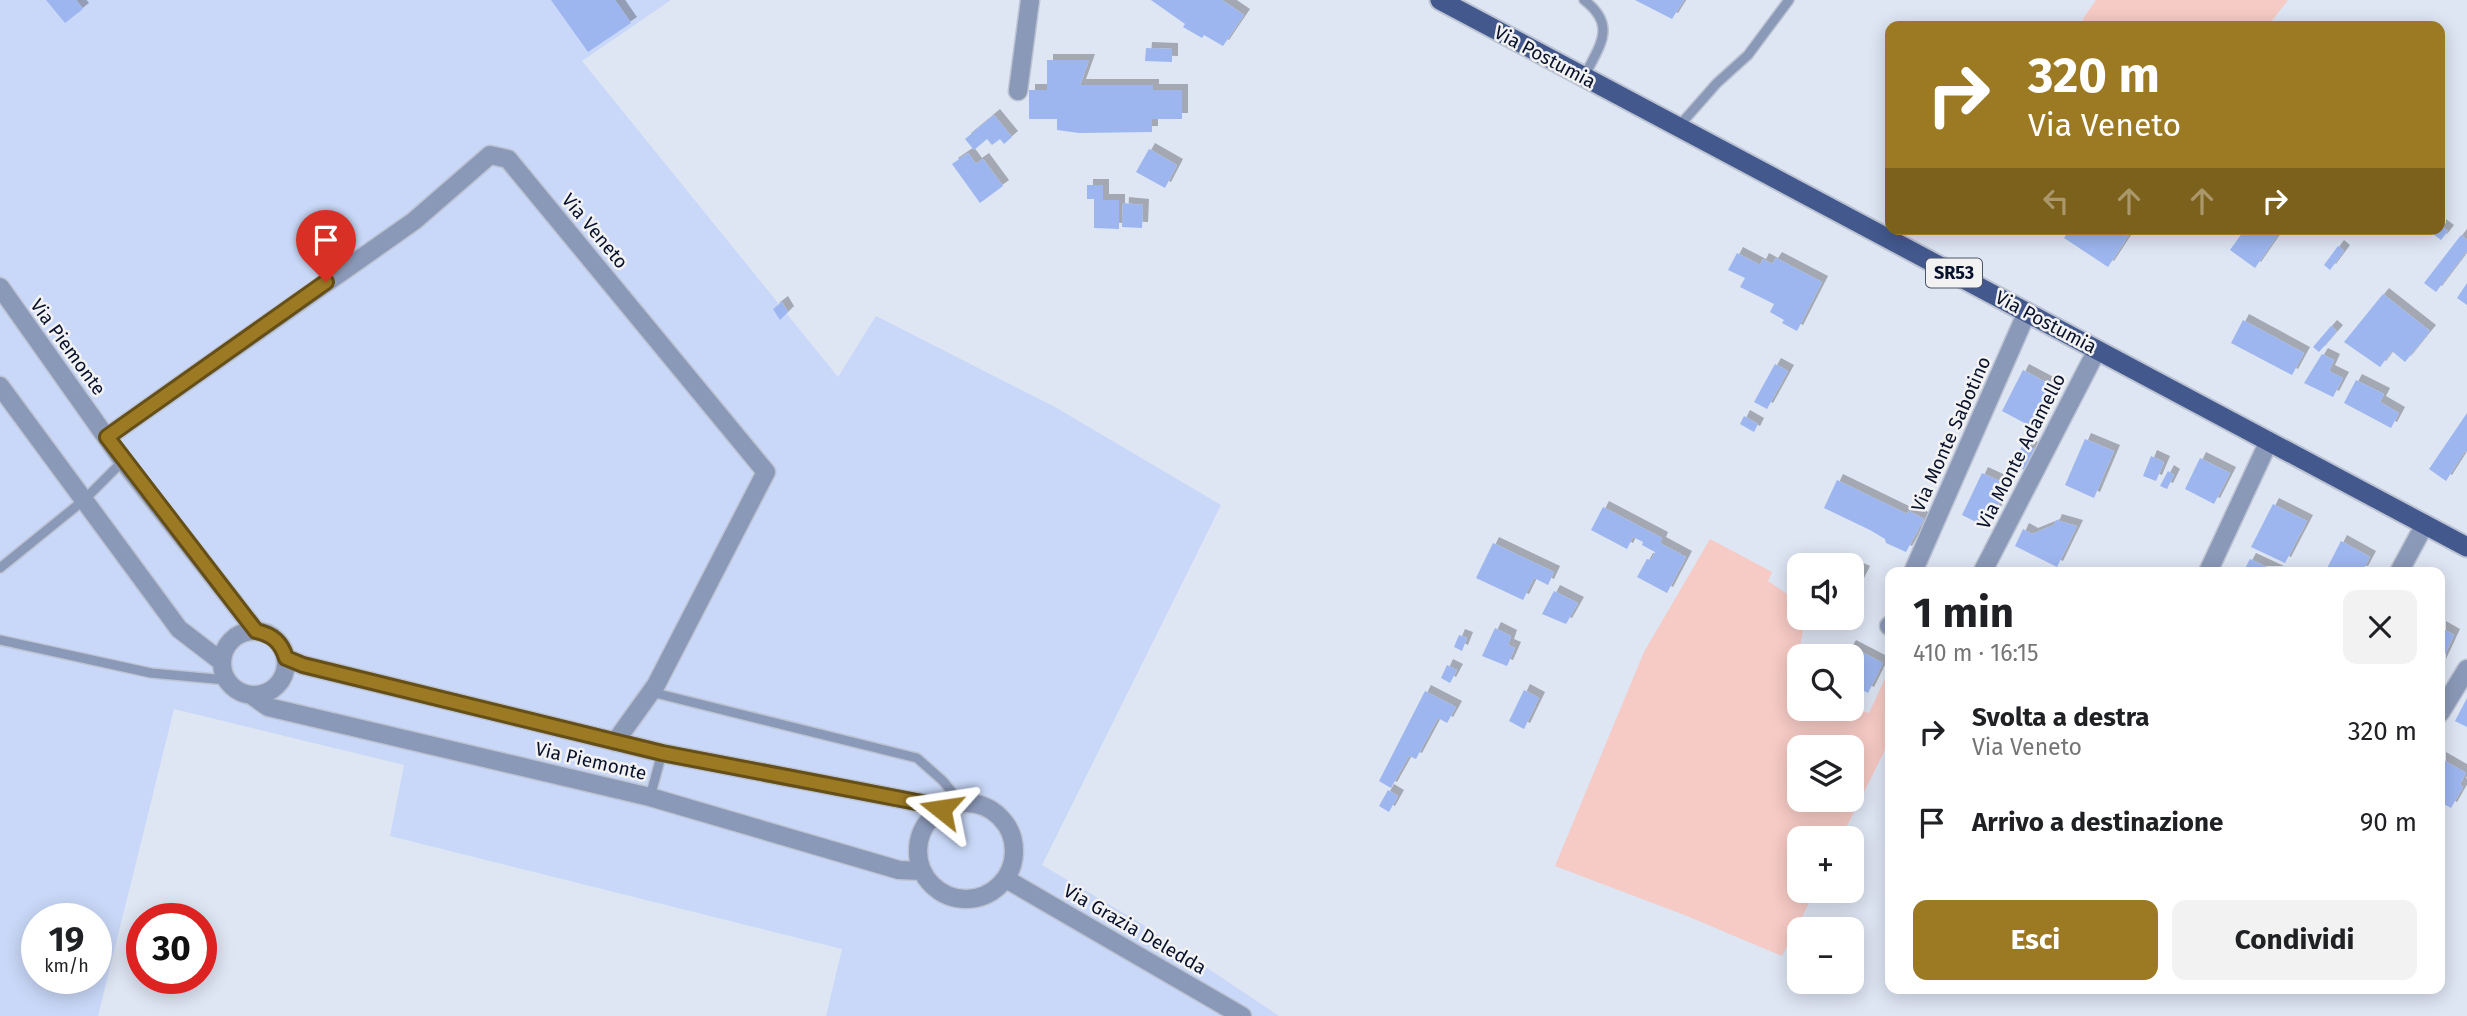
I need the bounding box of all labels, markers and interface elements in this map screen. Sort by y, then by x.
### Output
street label: Via Postumia [1490,21,1600,93]
text: 320 m [2028,46,2160,105]
icon: right [1913,49,2004,140]
text: Via Veneto [2028,106,2181,144]
icon: left [2037,182,2075,220]
icon: ahead [2110,182,2148,220]
icon: ahead [2183,182,2221,220]
icon: right [2256,182,2294,220]
street label: Via Veneto [557,189,633,273]
pin [296,210,356,282]
icon: arrive [307,221,345,259]
road number: SR53 [1926,258,1982,288]
street label: Via Postumia [1991,286,2101,358]
street label: Via Piemonte [25,294,111,400]
street label: Via Monte Sabotino [1906,353,1996,515]
street label: Via Monte Adamello [1972,369,2070,533]
map controls [1787,553,1864,994]
button: sound [1787,553,1864,630]
text: 1 min [1913,588,2014,638]
button: close [2343,590,2417,664]
text: 410 m · 16:15 [1913,639,2039,667]
button: search [1787,644,1864,721]
text: Svolta a destra [1972,702,2150,733]
icon: right [1913,713,1951,751]
text: 320 m [2348,716,2417,747]
text: Via Veneto [1972,733,2082,761]
button: layers [1787,735,1864,812]
street label: Via Piemonte [533,737,649,785]
position arrow [904,772,978,846]
icon: arrive [1913,804,1951,842]
text: Arrivo a destinazione [1972,807,2223,838]
text: 90 m [2360,807,2417,838]
button: + [1787,826,1864,903]
street label: Via Grazia Deledda [1060,879,1210,979]
button: Esci [1913,900,2158,980]
button: Condividi [2172,900,2417,980]
speed limit sign: 30 [126,903,217,994]
button: − [1787,917,1864,994]
text: 19 [49,918,84,960]
text: km/h [44,955,89,977]

